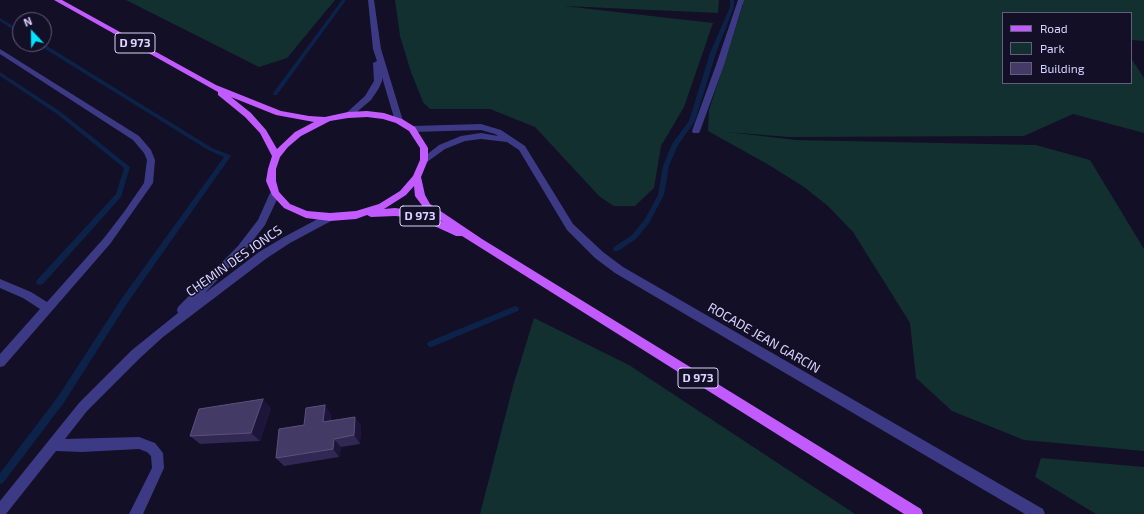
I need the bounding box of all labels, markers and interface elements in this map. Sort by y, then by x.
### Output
north arrow [12,12,52,52]
legend [1002,12,1132,84]
text: N [22,14,34,29]
text: Road [1040,21,1068,35]
road number: D 973 [115,33,155,53]
text: Park [1040,41,1065,55]
text: Building [1040,61,1084,75]
road number: D 973 [400,206,440,226]
street label: CHEMIN DES JONCS [183,222,285,300]
street label: ROCADE JEAN GARCIN [705,299,823,377]
road number: D 973 [678,368,718,388]

